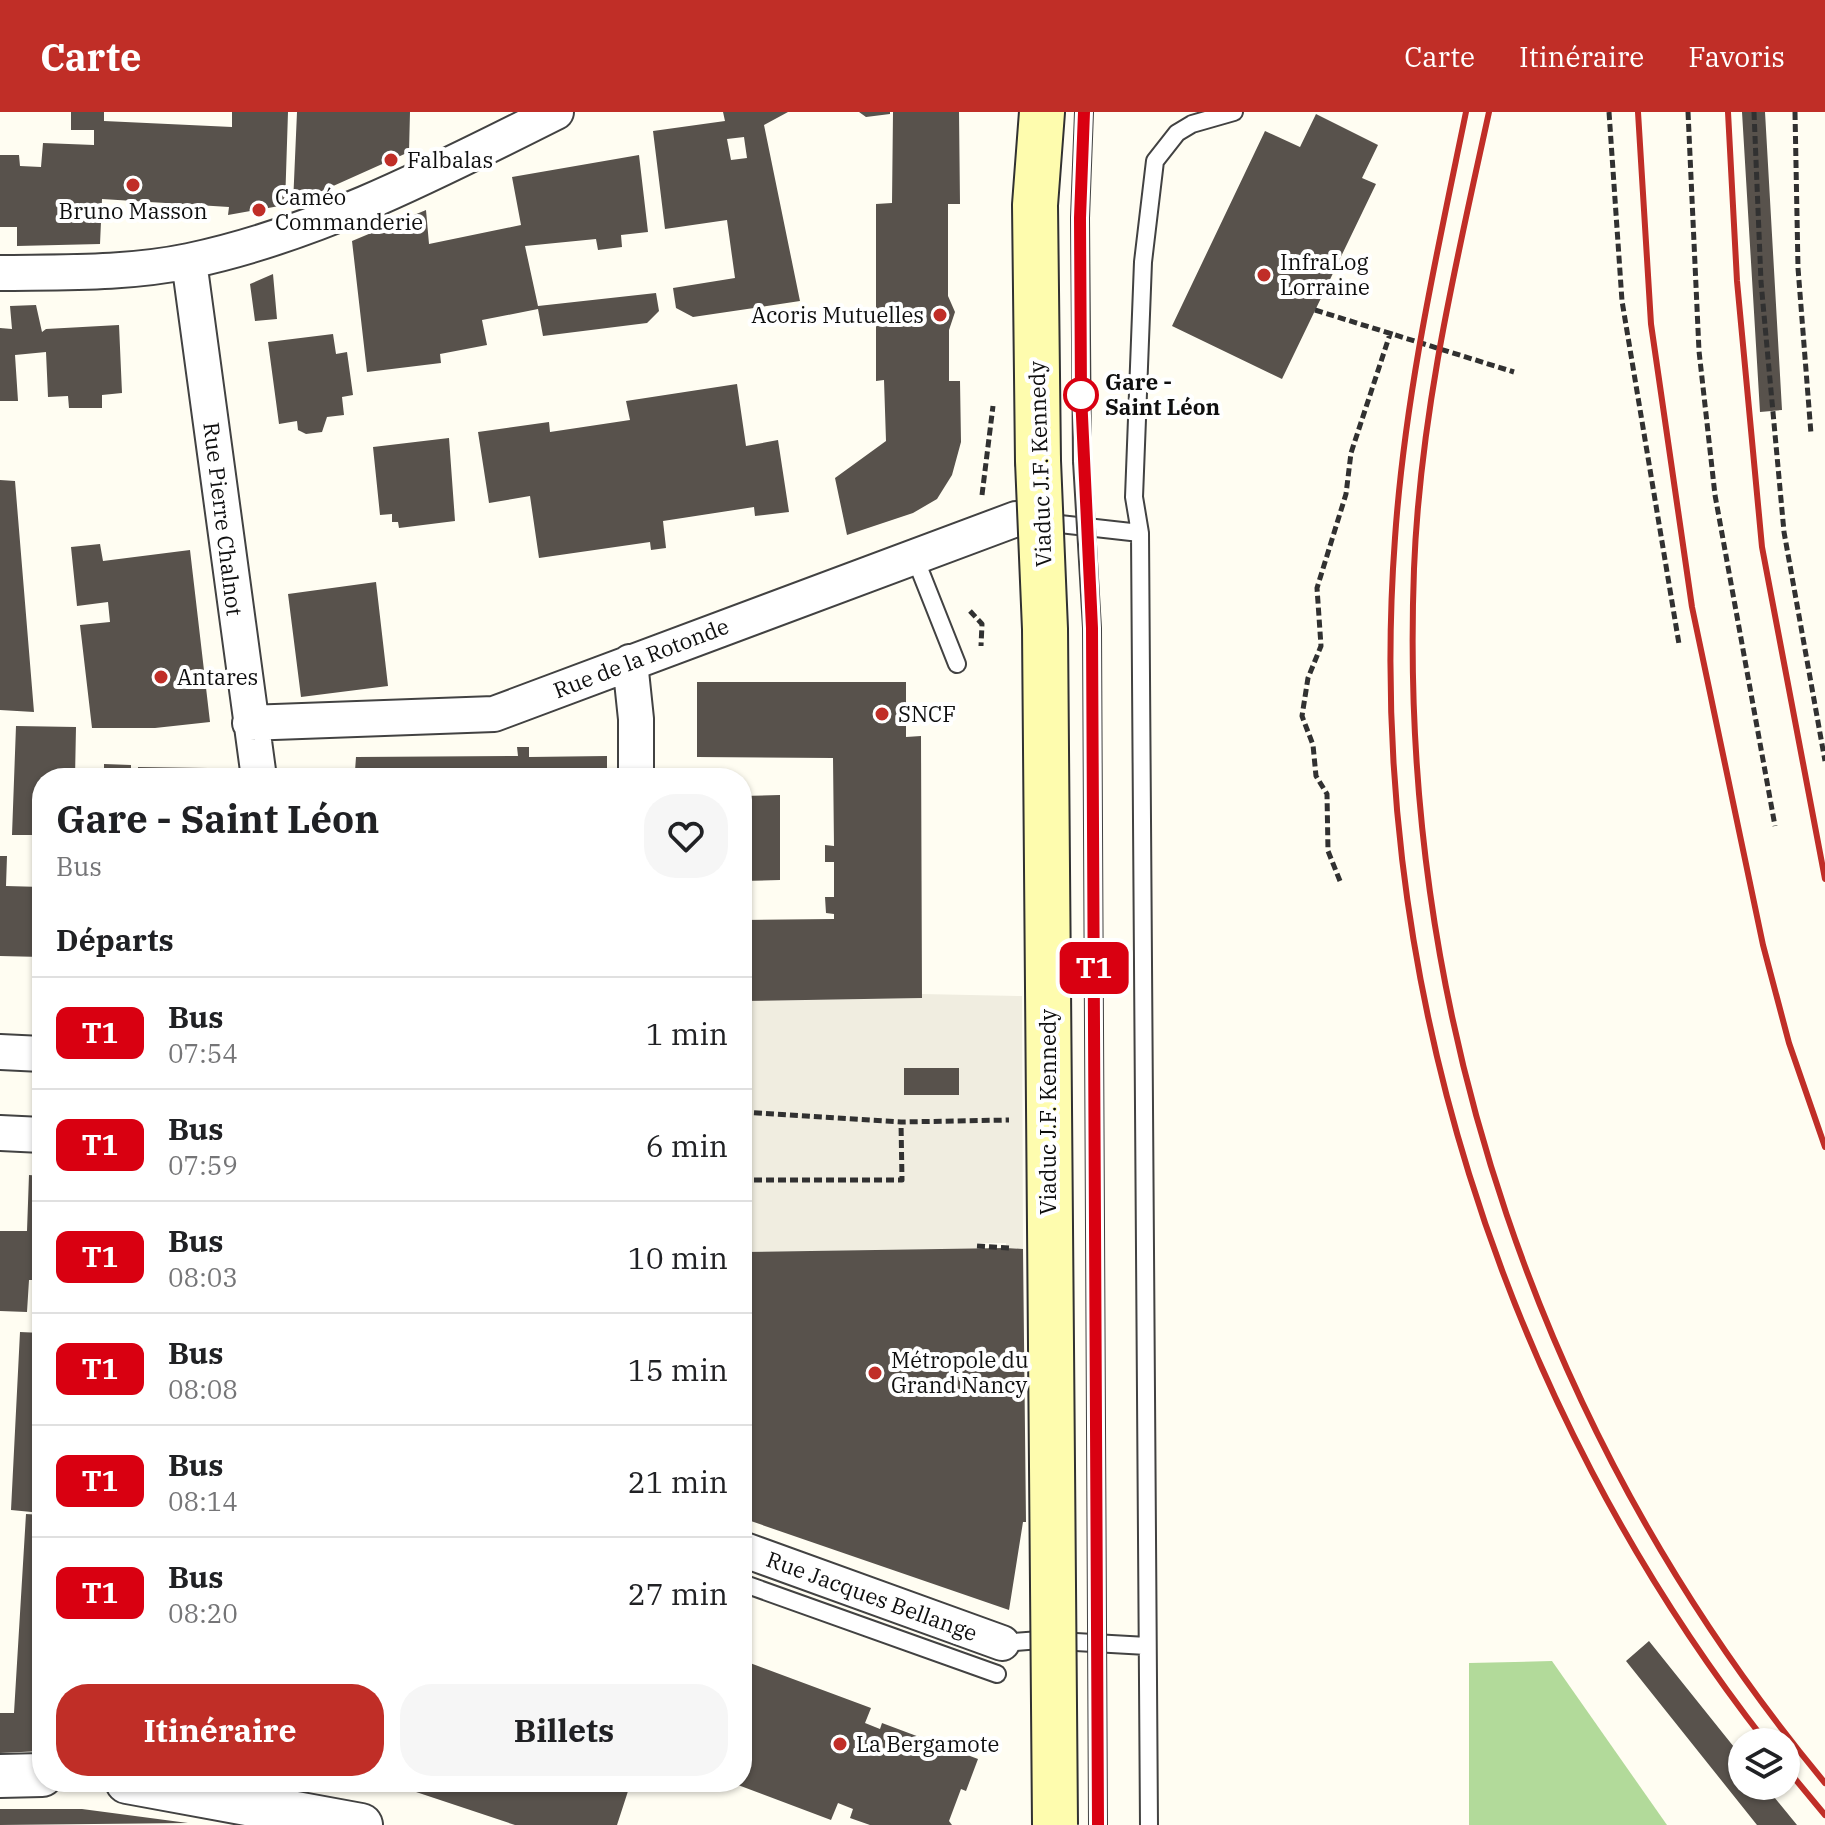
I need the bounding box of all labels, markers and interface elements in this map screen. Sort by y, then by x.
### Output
text: Carte [40,32,142,81]
text: Carte [1404,38,1475,75]
text: Itinéraire [1519,38,1644,75]
text: Favoris [1688,38,1785,75]
place label: Falbalas [407,145,493,174]
marker: Falbalas [382,151,400,169]
marker: Bruno Masson [124,176,142,194]
place label: Caméo Commanderie [275,182,423,236]
place label: Bruno Masson [58,196,208,225]
marker: Caméo Commanderie [250,201,268,219]
place label: InfraLog Lorraine [1280,247,1370,301]
marker: InfraLog Lorraine [1255,266,1273,284]
place label: Acoris Mutuelles [751,300,924,329]
marker: Acoris Mutuelles [931,306,949,324]
street label: Viaduc J.F. Kennedy [1021,360,1058,567]
place label: Gare - Saint Léon [1105,367,1220,421]
marker: Gare - Saint Léon [1064,378,1098,412]
street label: Rue Pierre Chalnot [197,420,250,618]
street label: Rue de la Rotonde [549,611,733,704]
place label: Antares [177,662,258,691]
marker: Antares [152,668,170,686]
place label: SNCF [898,699,956,728]
marker: SNCF [873,705,891,723]
text: Gare - Saint Léon [56,794,379,843]
button: heart [644,794,728,878]
text: Bus [56,849,102,883]
text: Départs [56,920,174,959]
line badge: T1 [1058,942,1130,994]
text: T1 [1076,949,1112,986]
text: Bus [168,997,223,1036]
street label: Viaduc J.F. Kennedy [1033,1009,1062,1215]
text: T1 [82,1014,118,1051]
text: 1 min [646,1014,728,1053]
text: 07:54 [168,1036,238,1070]
text: Bus [168,1109,223,1148]
text: T1 [82,1126,118,1163]
text: 6 min [646,1126,728,1165]
text: 07:59 [168,1148,238,1182]
text: Bus [168,1221,223,1260]
text: T1 [82,1238,118,1275]
text: 10 min [628,1238,728,1277]
text: 08:03 [168,1260,238,1294]
text: Bus [168,1333,223,1372]
place label: Métropole du Grand Nancy [891,1345,1029,1399]
text: T1 [82,1350,118,1387]
text: 15 min [628,1350,728,1389]
marker: Métropole du Grand Nancy [866,1364,884,1382]
text: 08:08 [168,1372,238,1406]
text: Bus [168,1445,223,1484]
text: T1 [82,1462,118,1499]
text: 21 min [628,1462,728,1501]
text: 08:14 [168,1484,238,1518]
street label: Rue Jacques Bellange [763,1544,982,1647]
text: Bus [168,1557,223,1596]
text: T1 [82,1574,118,1611]
text: 27 min [628,1574,728,1613]
text: 08:20 [168,1596,238,1630]
button: Itinéraire [56,1684,384,1776]
button: Billets [400,1684,728,1776]
map controls [1728,1728,1800,1800]
button: layers [1728,1728,1800,1800]
place label: La Bergamote [856,1729,999,1758]
marker: La Bergamote [831,1735,849,1753]

